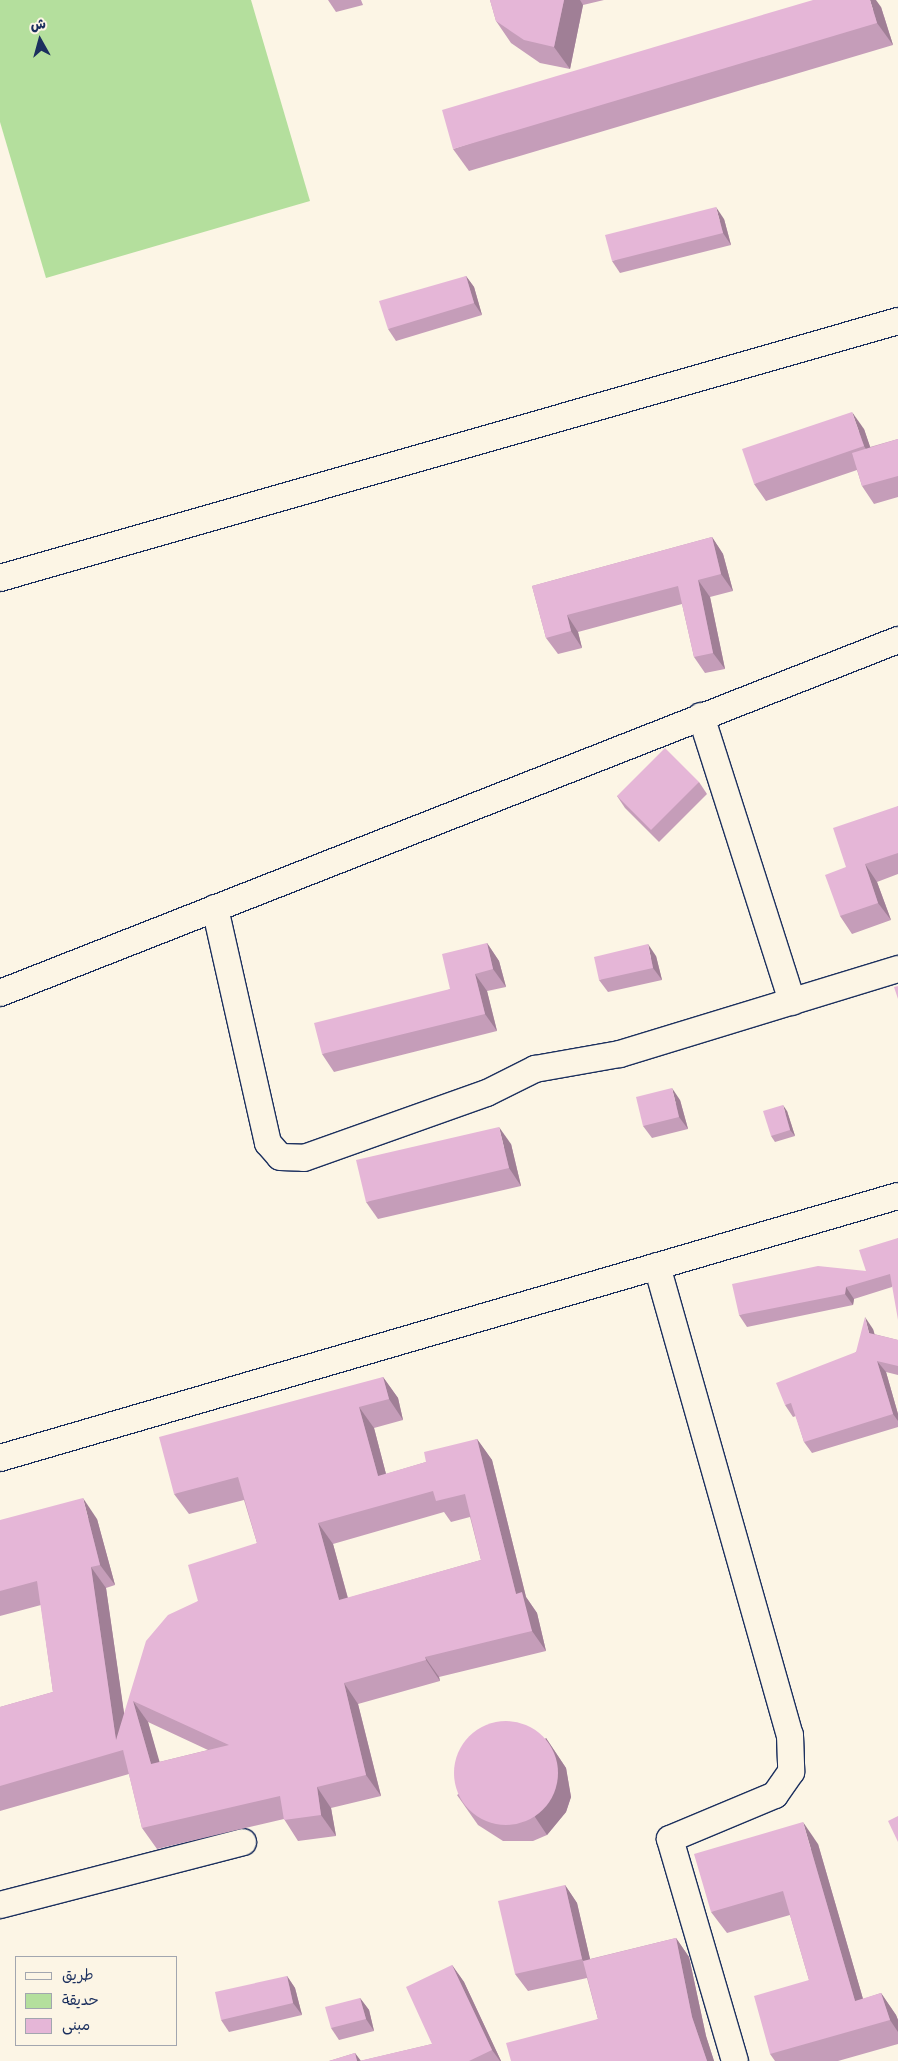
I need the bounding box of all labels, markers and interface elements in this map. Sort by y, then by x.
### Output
north arrow [15,15,65,65]
text: ش [29,15,47,34]
legend [15,1956,178,2046]
text: طريق [62,1966,94,1985]
text: حديقة [62,1991,99,2010]
text: مبنى [62,2016,90,2035]

